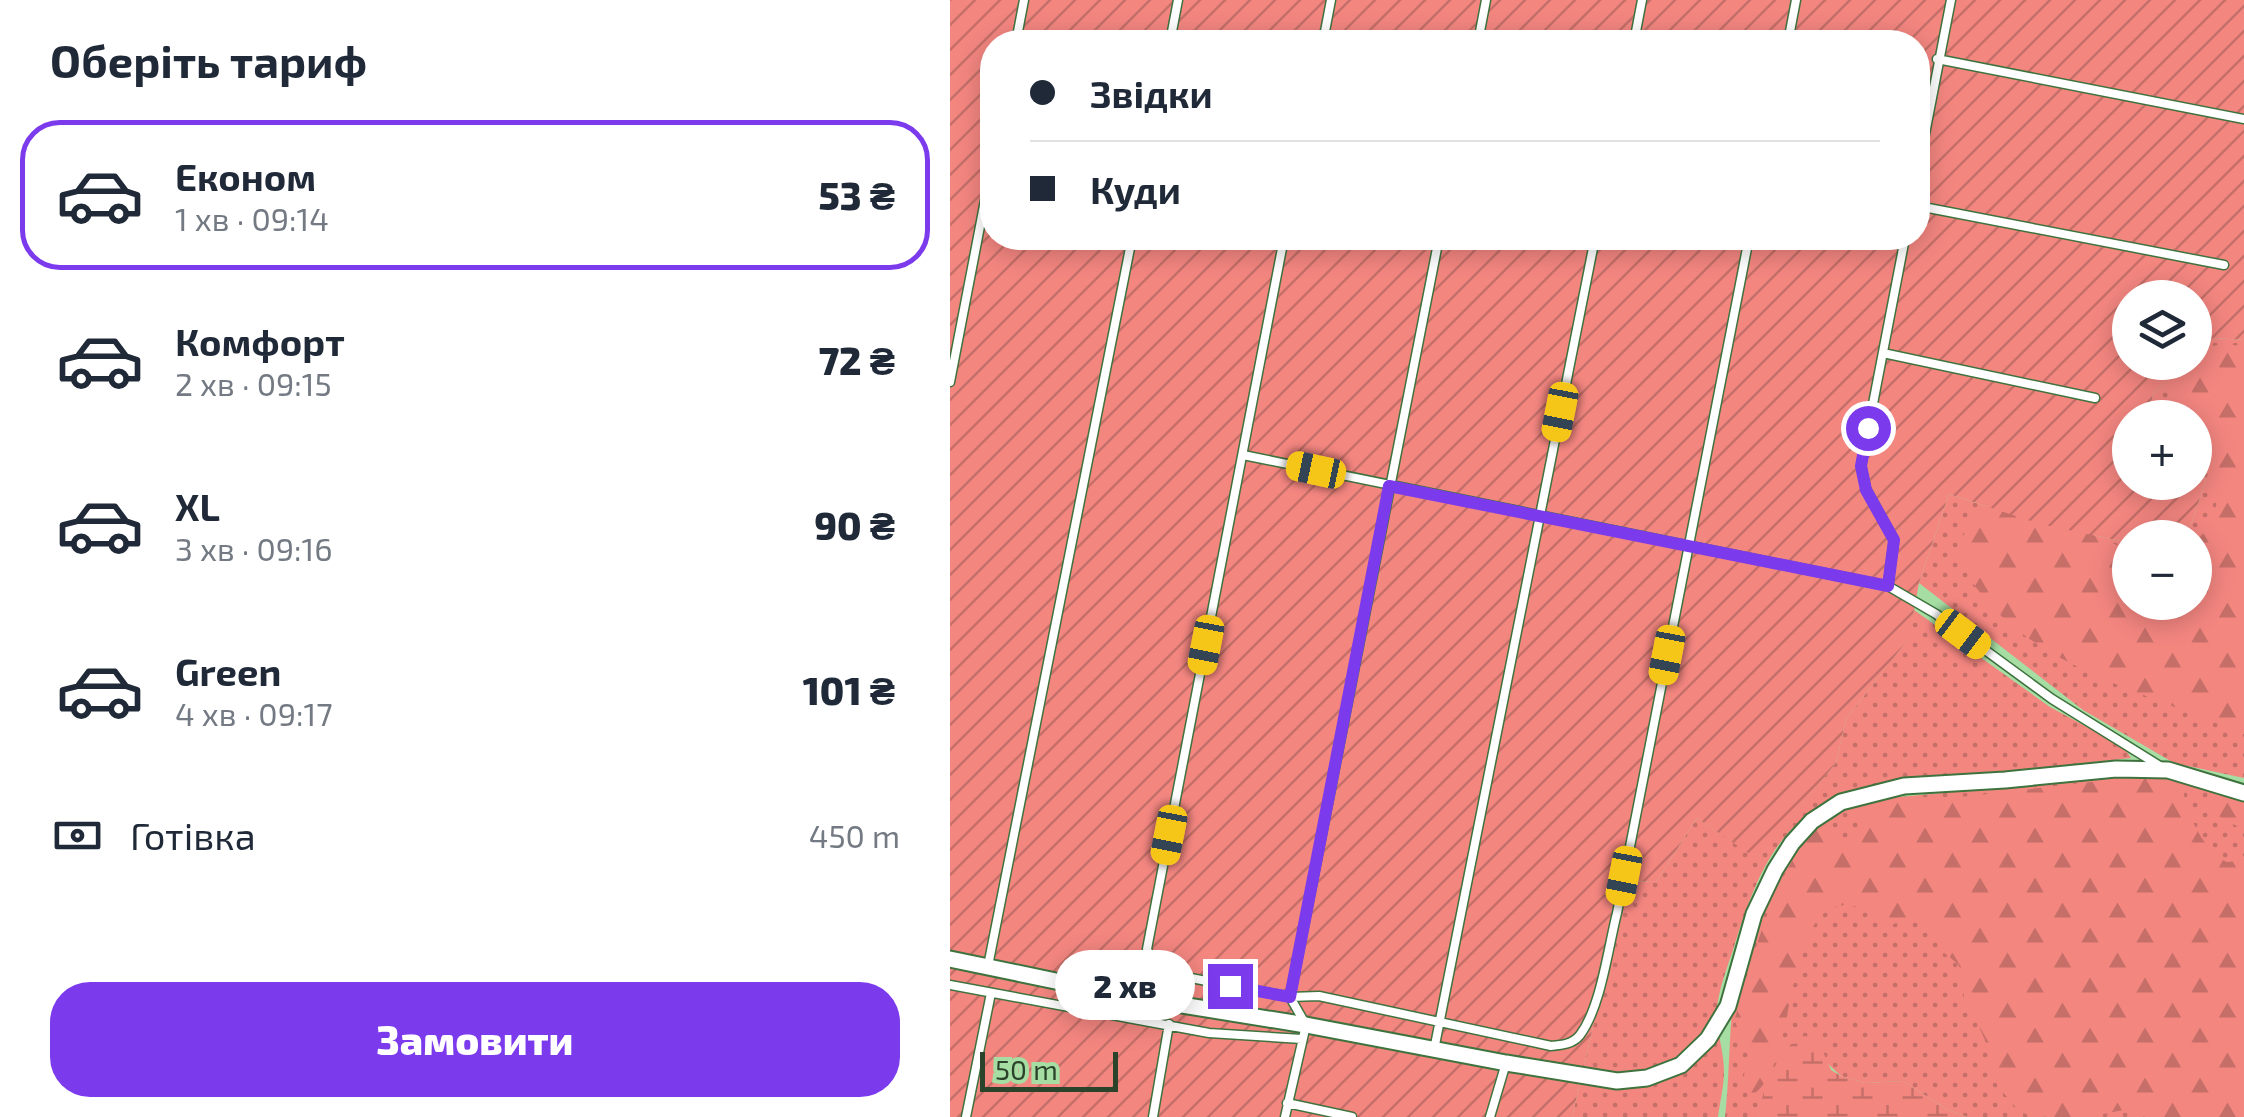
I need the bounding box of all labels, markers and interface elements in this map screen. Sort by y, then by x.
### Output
text: Оберіть тариф [50,33,367,87]
text: Звідки [1090,70,1213,116]
icon: car [55,150,145,240]
text: Економ [175,153,316,199]
text: Куди [1090,166,1181,212]
text: 53 ₴ [818,172,895,218]
text: 1 хв · 09:14 [175,199,329,237]
map controls [2112,280,2212,620]
button: layers [2112,280,2212,380]
icon: car [55,315,145,405]
text: Комфорт [175,318,345,364]
text: 72 ₴ [819,337,895,383]
text: 2 хв · 09:15 [175,364,332,402]
car [1540,380,1580,444]
button: + [2112,400,2212,500]
route start [1846,406,1891,451]
car [1284,449,1348,491]
icon: car [55,480,145,570]
text: XL [175,483,220,529]
text: 90 ₴ [814,502,895,548]
button: − [2112,520,2212,620]
text: 3 хв · 09:16 [175,529,333,567]
car [1930,604,1996,664]
car [1186,613,1226,677]
car [1647,623,1687,687]
icon: car [55,645,145,735]
text: Green [175,648,281,694]
text: 101 ₴ [803,667,895,713]
text: 4 хв · 09:17 [175,694,333,732]
car [1149,803,1189,867]
icon: cash [50,808,105,863]
text: Готівка [130,812,256,858]
text: 450 m [809,816,900,854]
car [1604,844,1644,908]
callout: 2 хв [1055,951,1195,1021]
route end [1208,964,1253,1009]
text: 2 хв [1093,966,1157,1004]
button: Замовити [50,982,900,1097]
scale bar [980,1047,1118,1092]
text: 50 m [995,1052,1058,1086]

